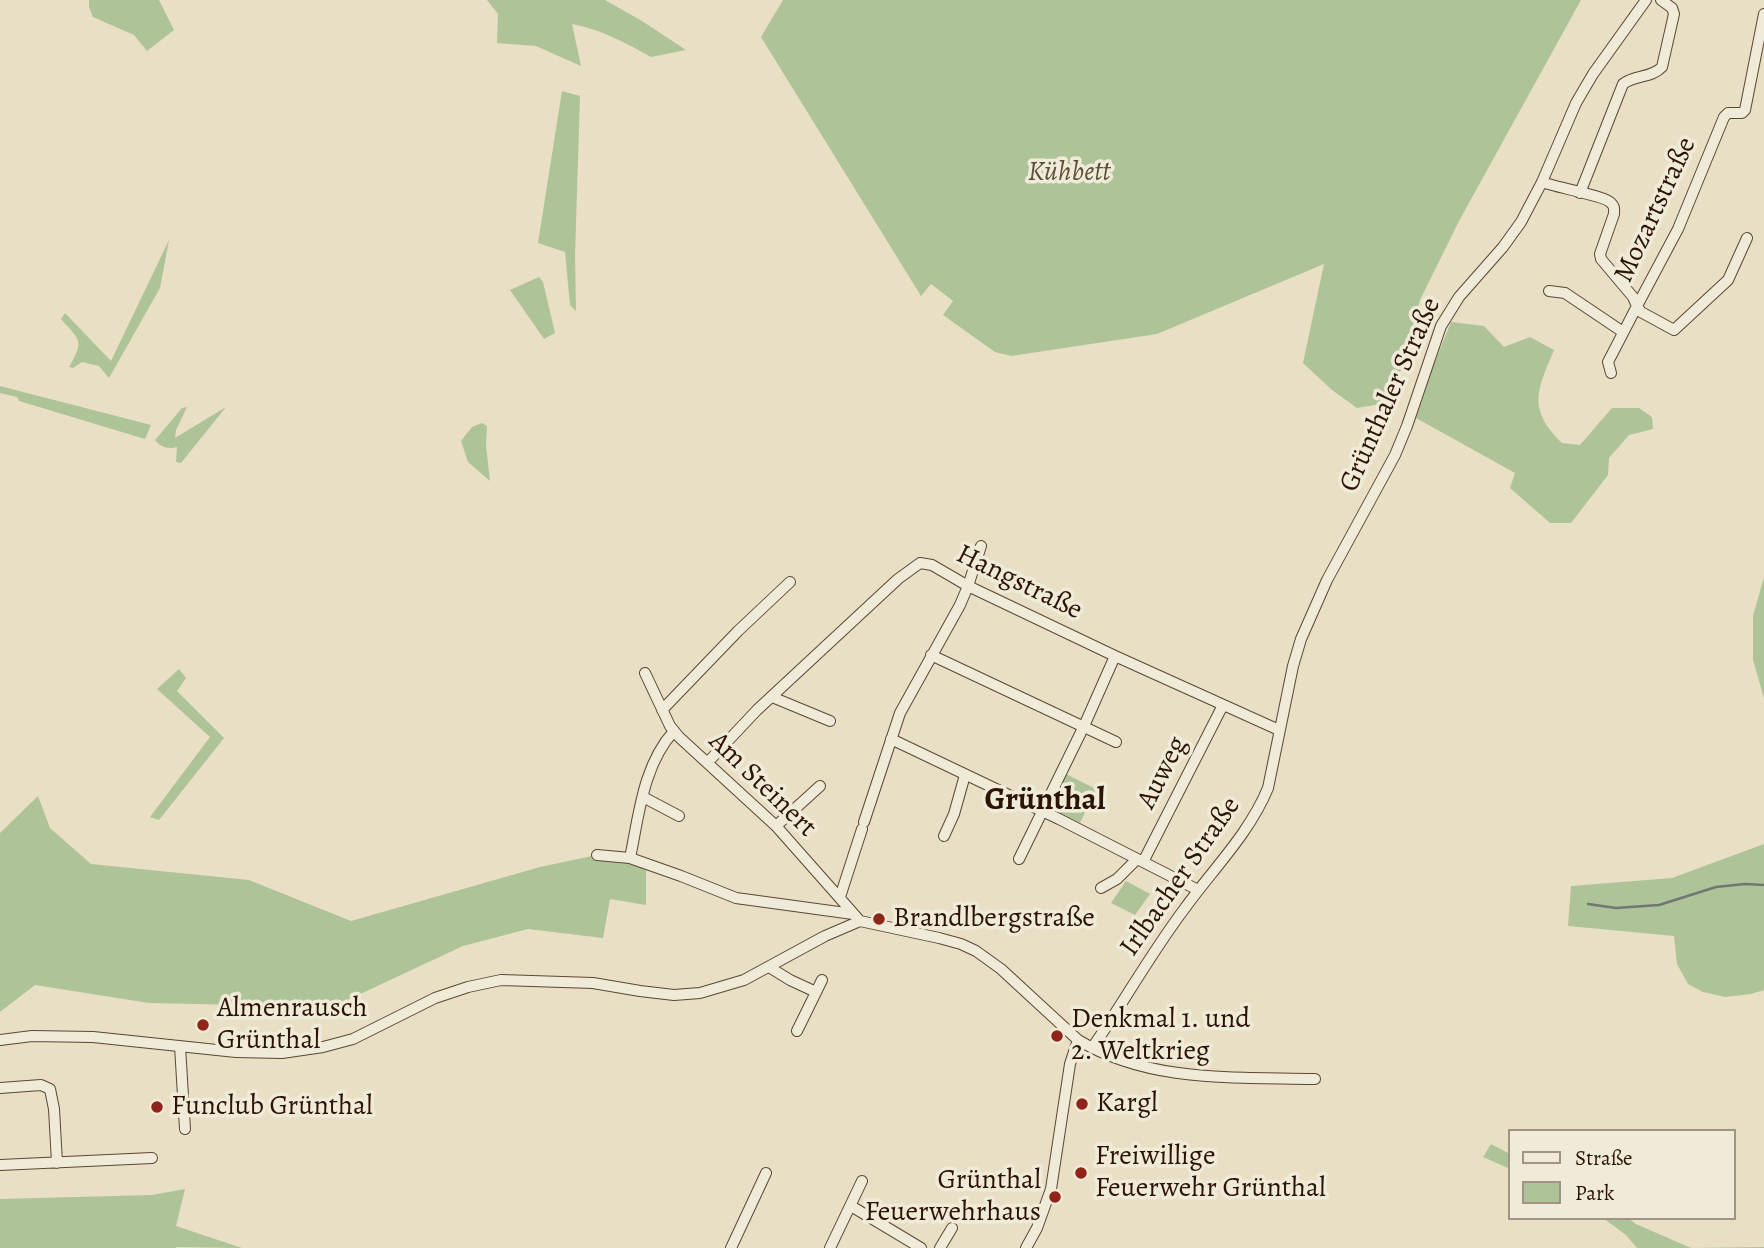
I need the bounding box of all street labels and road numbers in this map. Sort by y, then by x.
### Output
street label: Mozartstraße [1608,132,1704,288]
street label: Grünthaler Straße [1333,293,1449,497]
street label: Hangstraße [950,538,1088,628]
street label: Am Steinert [701,725,823,845]
street label: Auweg [1131,731,1195,815]
street label: Irlbacher Straße [1114,791,1248,963]

